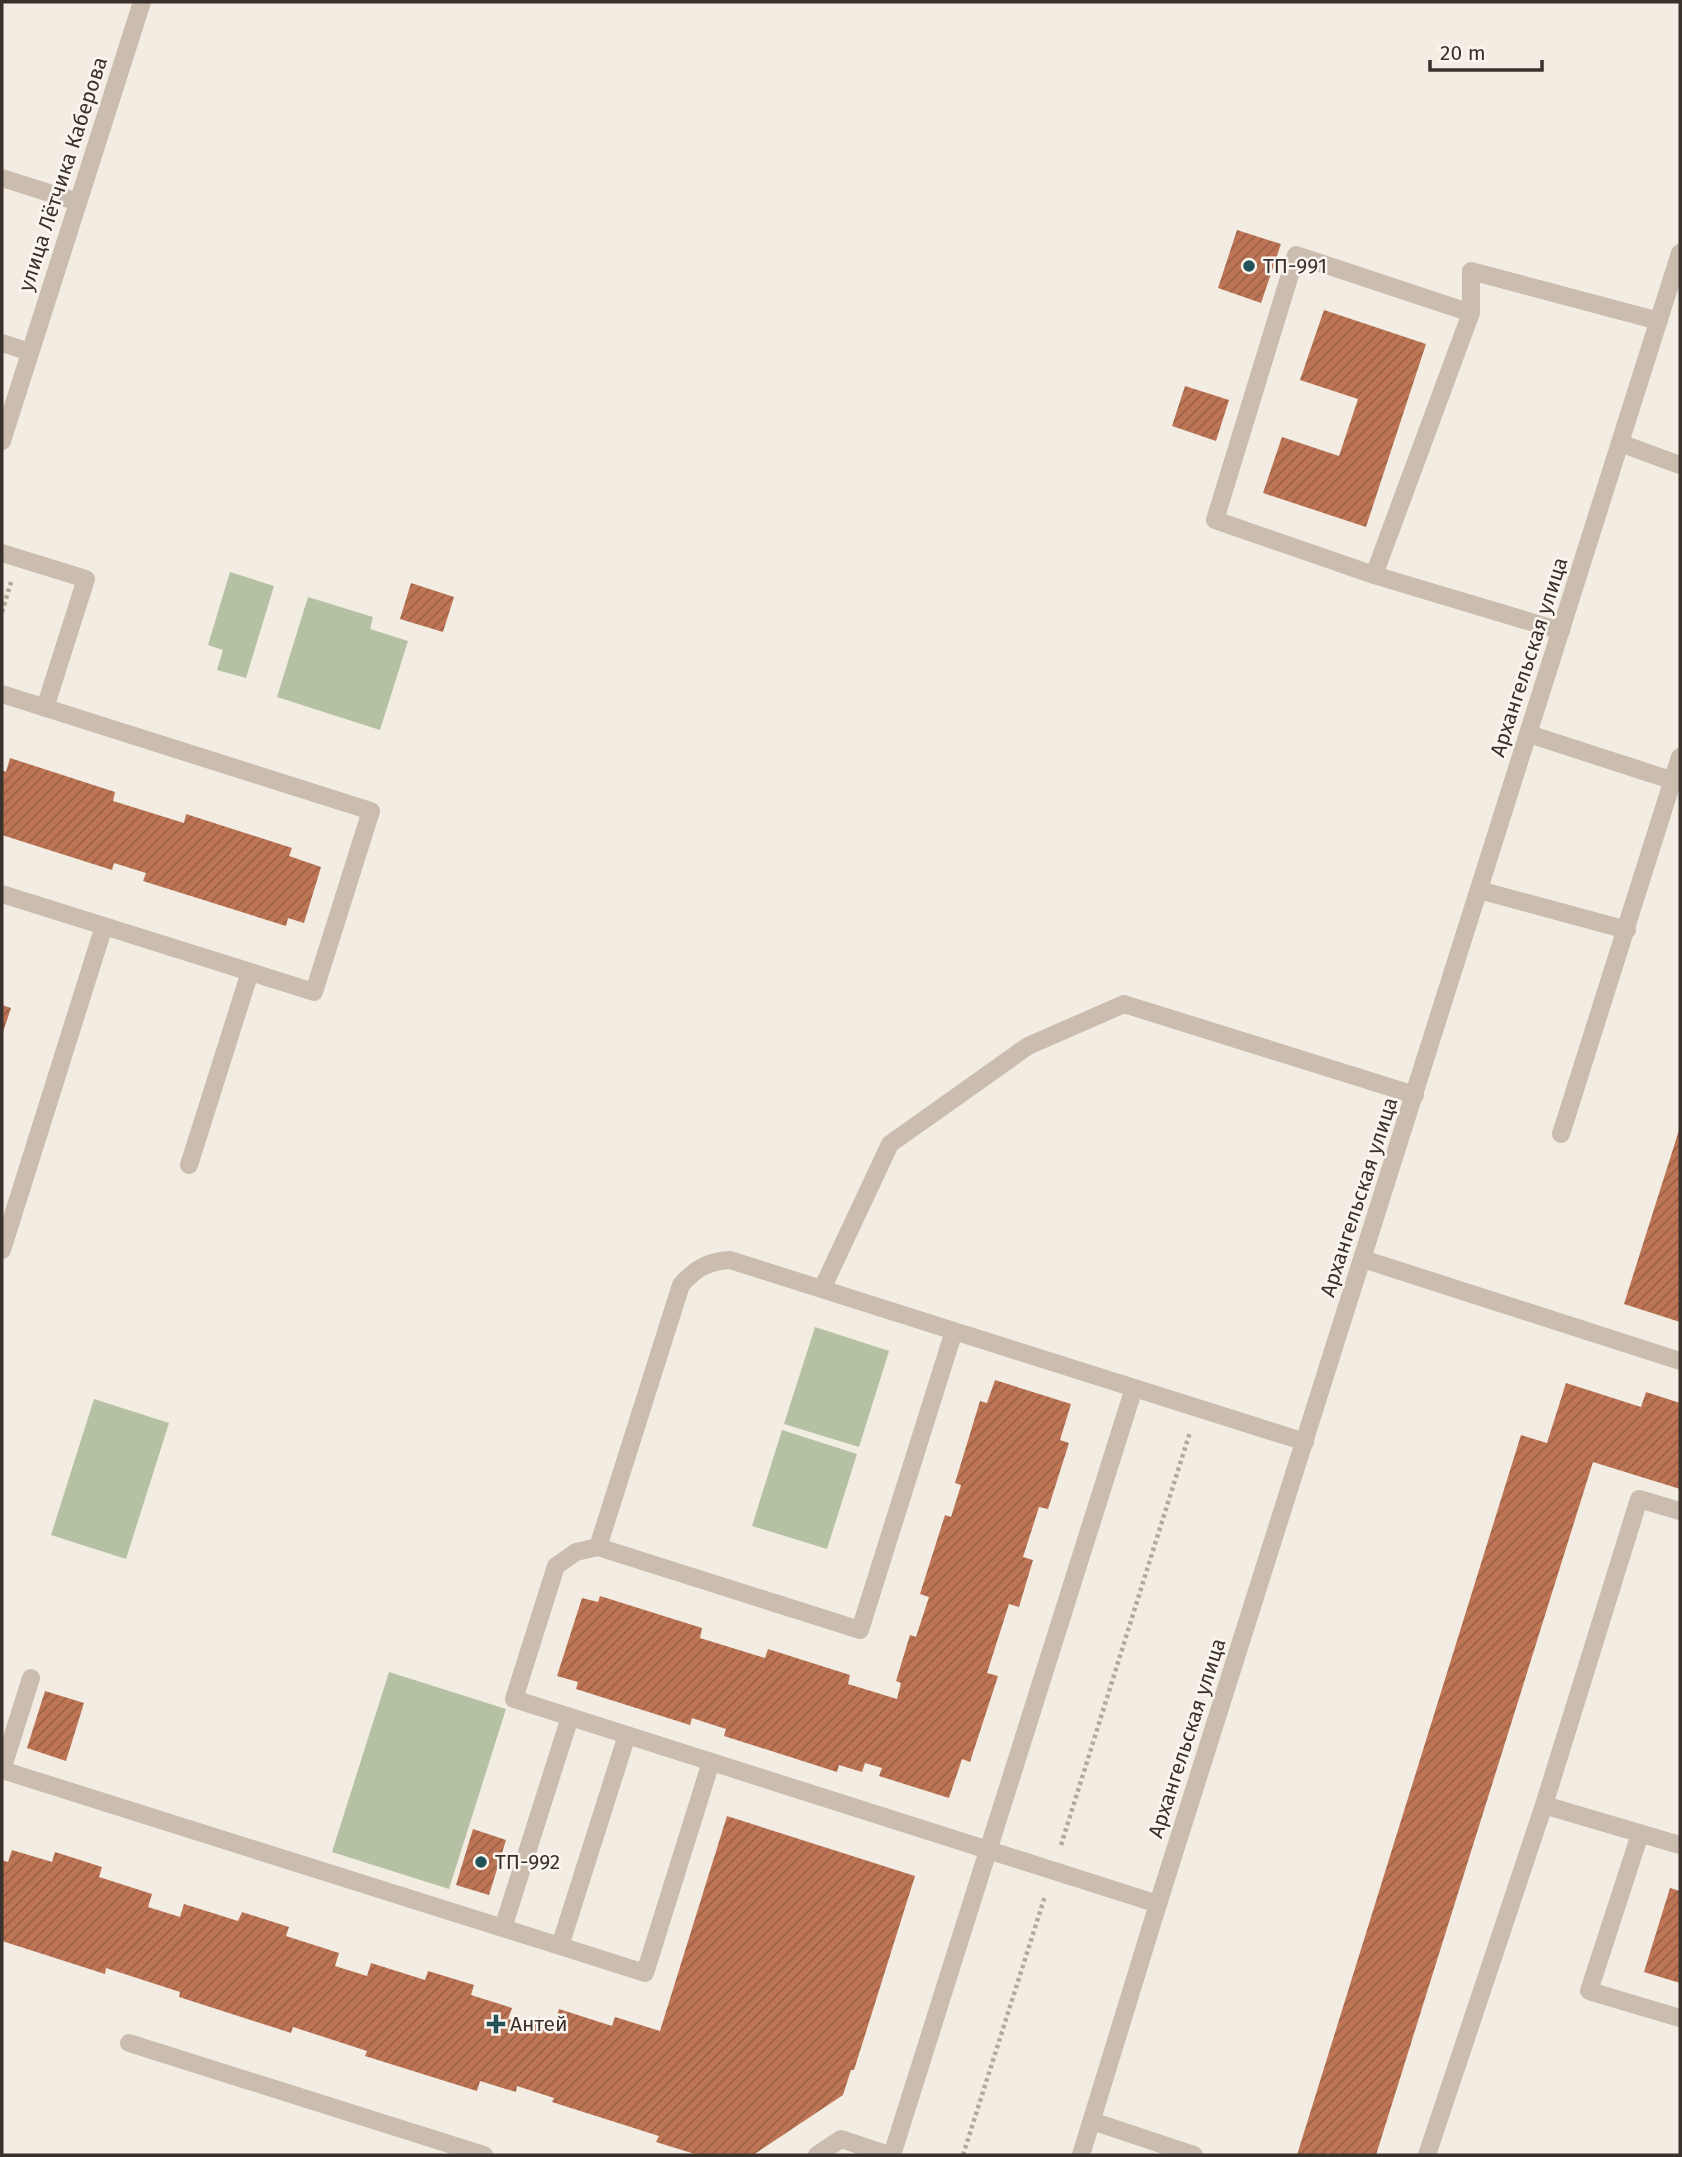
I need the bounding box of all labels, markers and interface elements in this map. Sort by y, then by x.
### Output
scale bar [1430,28,1542,72]
text: 20 m [1440,40,1486,66]
street label: улица Лётчика Каберова [13,53,113,295]
place label: ТП-991 [1263,253,1327,279]
marker: ТП-991 [1241,258,1257,274]
street label: Архангельская улица [1484,554,1574,760]
street label: Архангельская улица [1314,1094,1404,1300]
street label: Архангельская улица [1142,1635,1232,1841]
place label: ТП-992 [495,1849,560,1875]
marker: ТП-992 [473,1854,489,1870]
place label: Антей [510,2011,567,2037]
marker: Антей [488,2016,504,2032]

